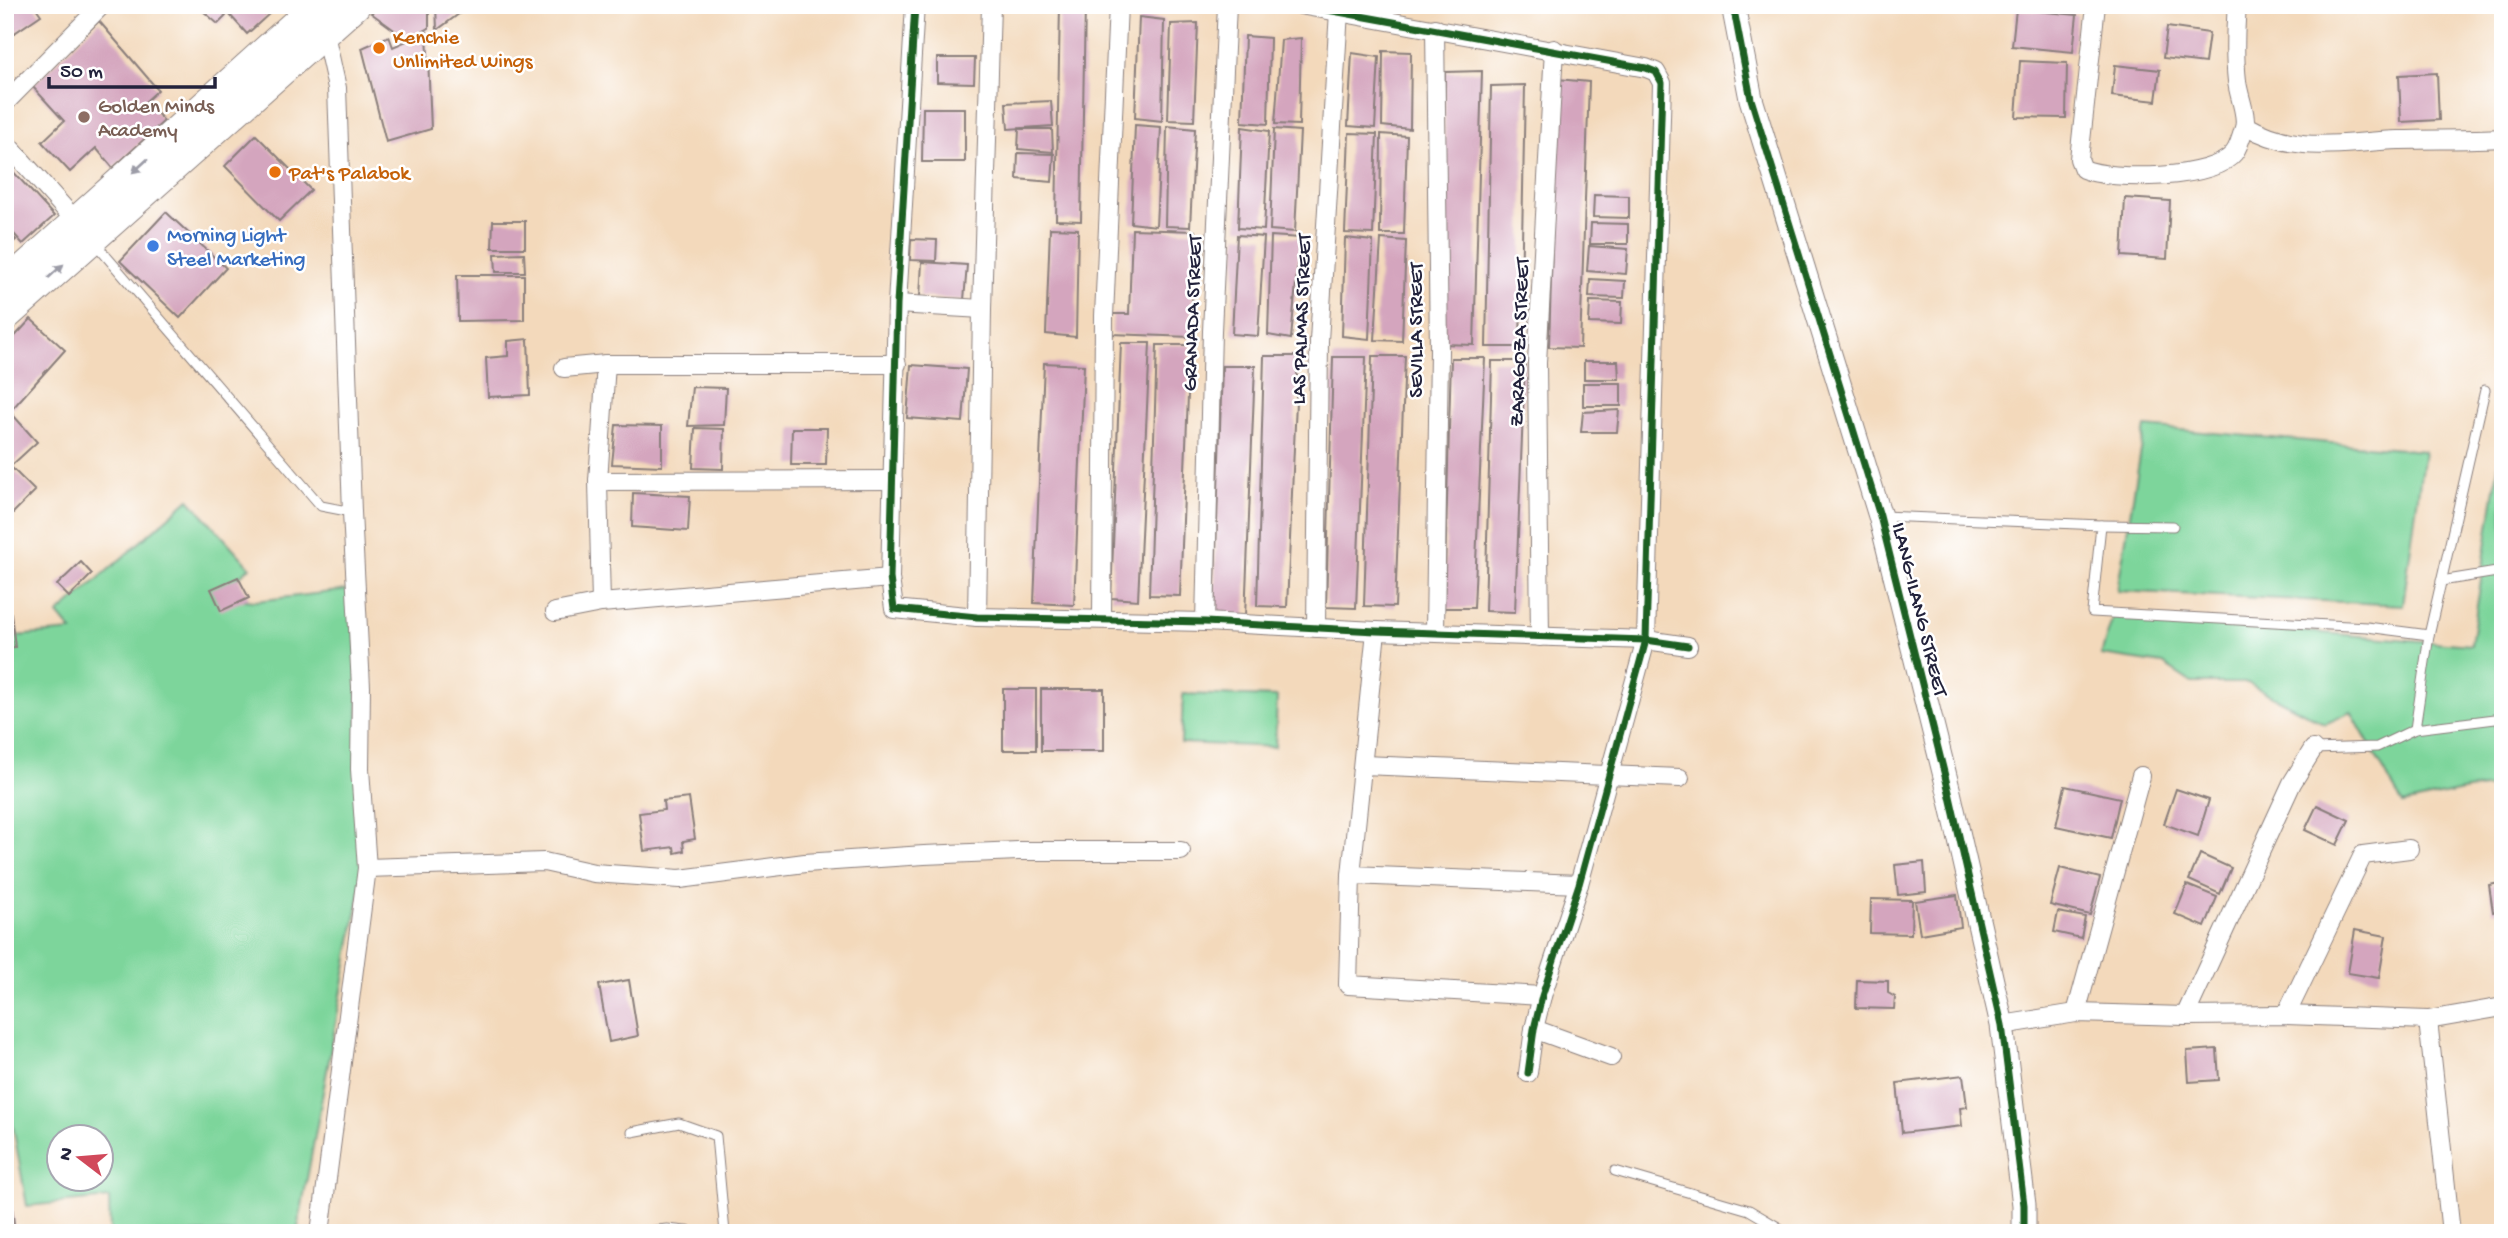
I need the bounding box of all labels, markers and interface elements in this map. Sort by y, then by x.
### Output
place label: Kenchie Unlimited Wings [393,27,534,76]
marker: Kenchie Unlimited Wings [371,40,387,56]
scale bar [49,46,215,90]
text: 50 m [60,61,103,86]
place label: Golden Minds Academy [98,96,215,145]
marker: Golden Minds Academy [76,109,92,125]
one-way arrow [132,158,149,174]
place label: Pat's Palabok [288,163,412,188]
marker: Pat's Palabok [267,164,283,180]
place label: Morning Light Steel Marketing [167,225,306,274]
street label: LAS PALMAS STREET [1288,232,1319,405]
street label: GRANADA STREET [1179,233,1210,392]
marker: Morning Light Steel Marketing [145,238,161,254]
street label: ZARAGOZA STREET [1506,256,1537,427]
street label: SEVILLA STREET [1406,261,1431,398]
one-way arrow [47,263,65,279]
street label: ILANG-ILANG STREET [1884,520,1952,700]
north arrow [46,1122,116,1192]
text: N [54,1145,80,1163]

